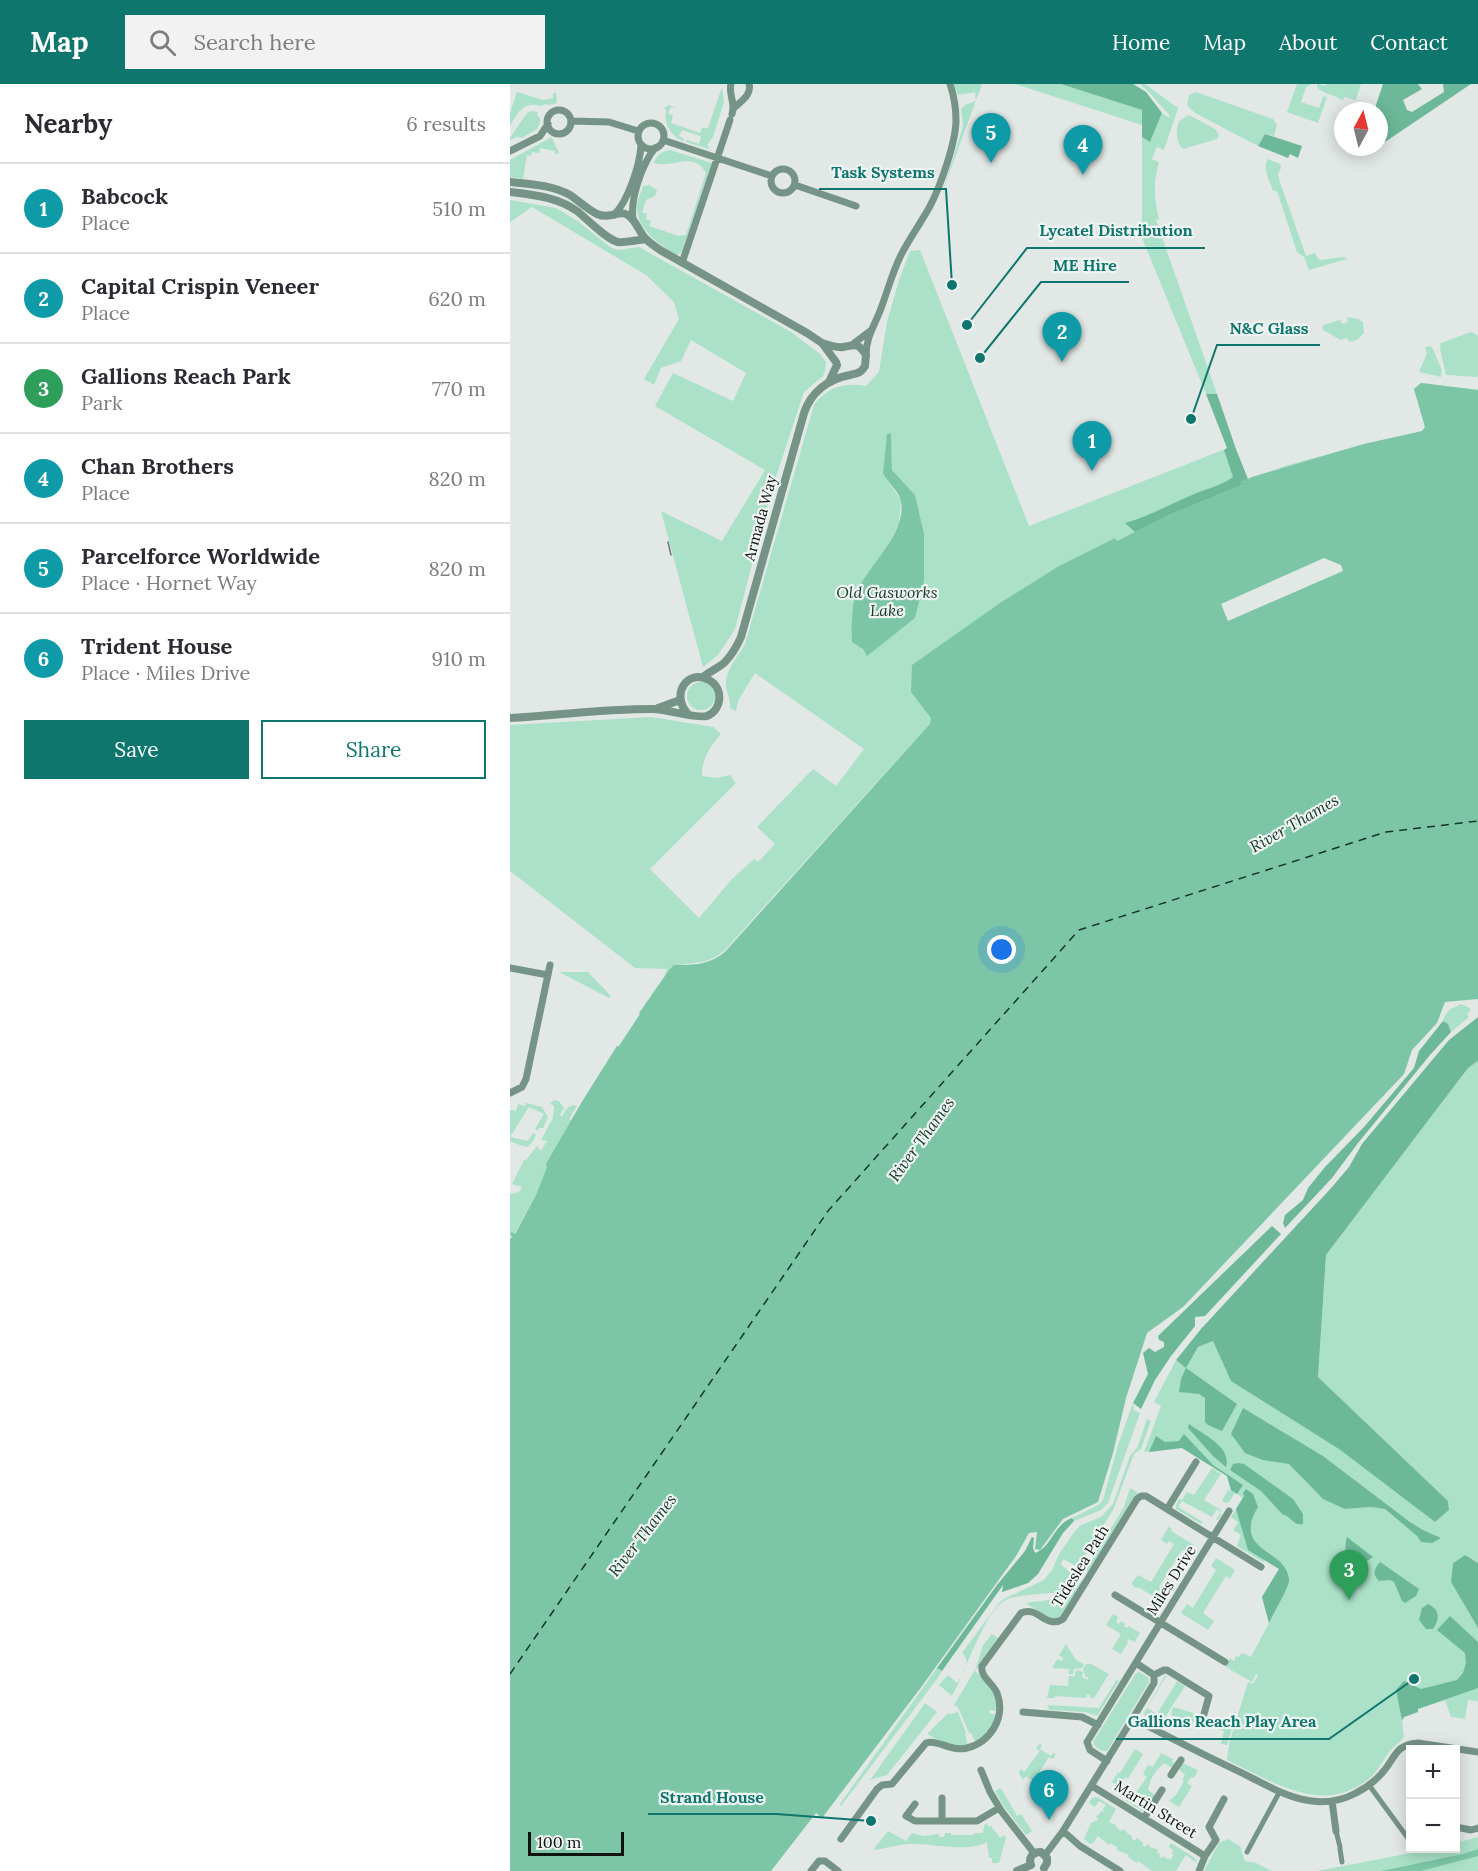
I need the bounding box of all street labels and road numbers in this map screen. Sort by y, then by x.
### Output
street label: Armada Way [739,473,781,564]
street label: Tideslea Path [1047,1521,1113,1611]
street label: Miles Drive [1142,1542,1200,1618]
street label: Martin Street [1111,1776,1201,1842]

